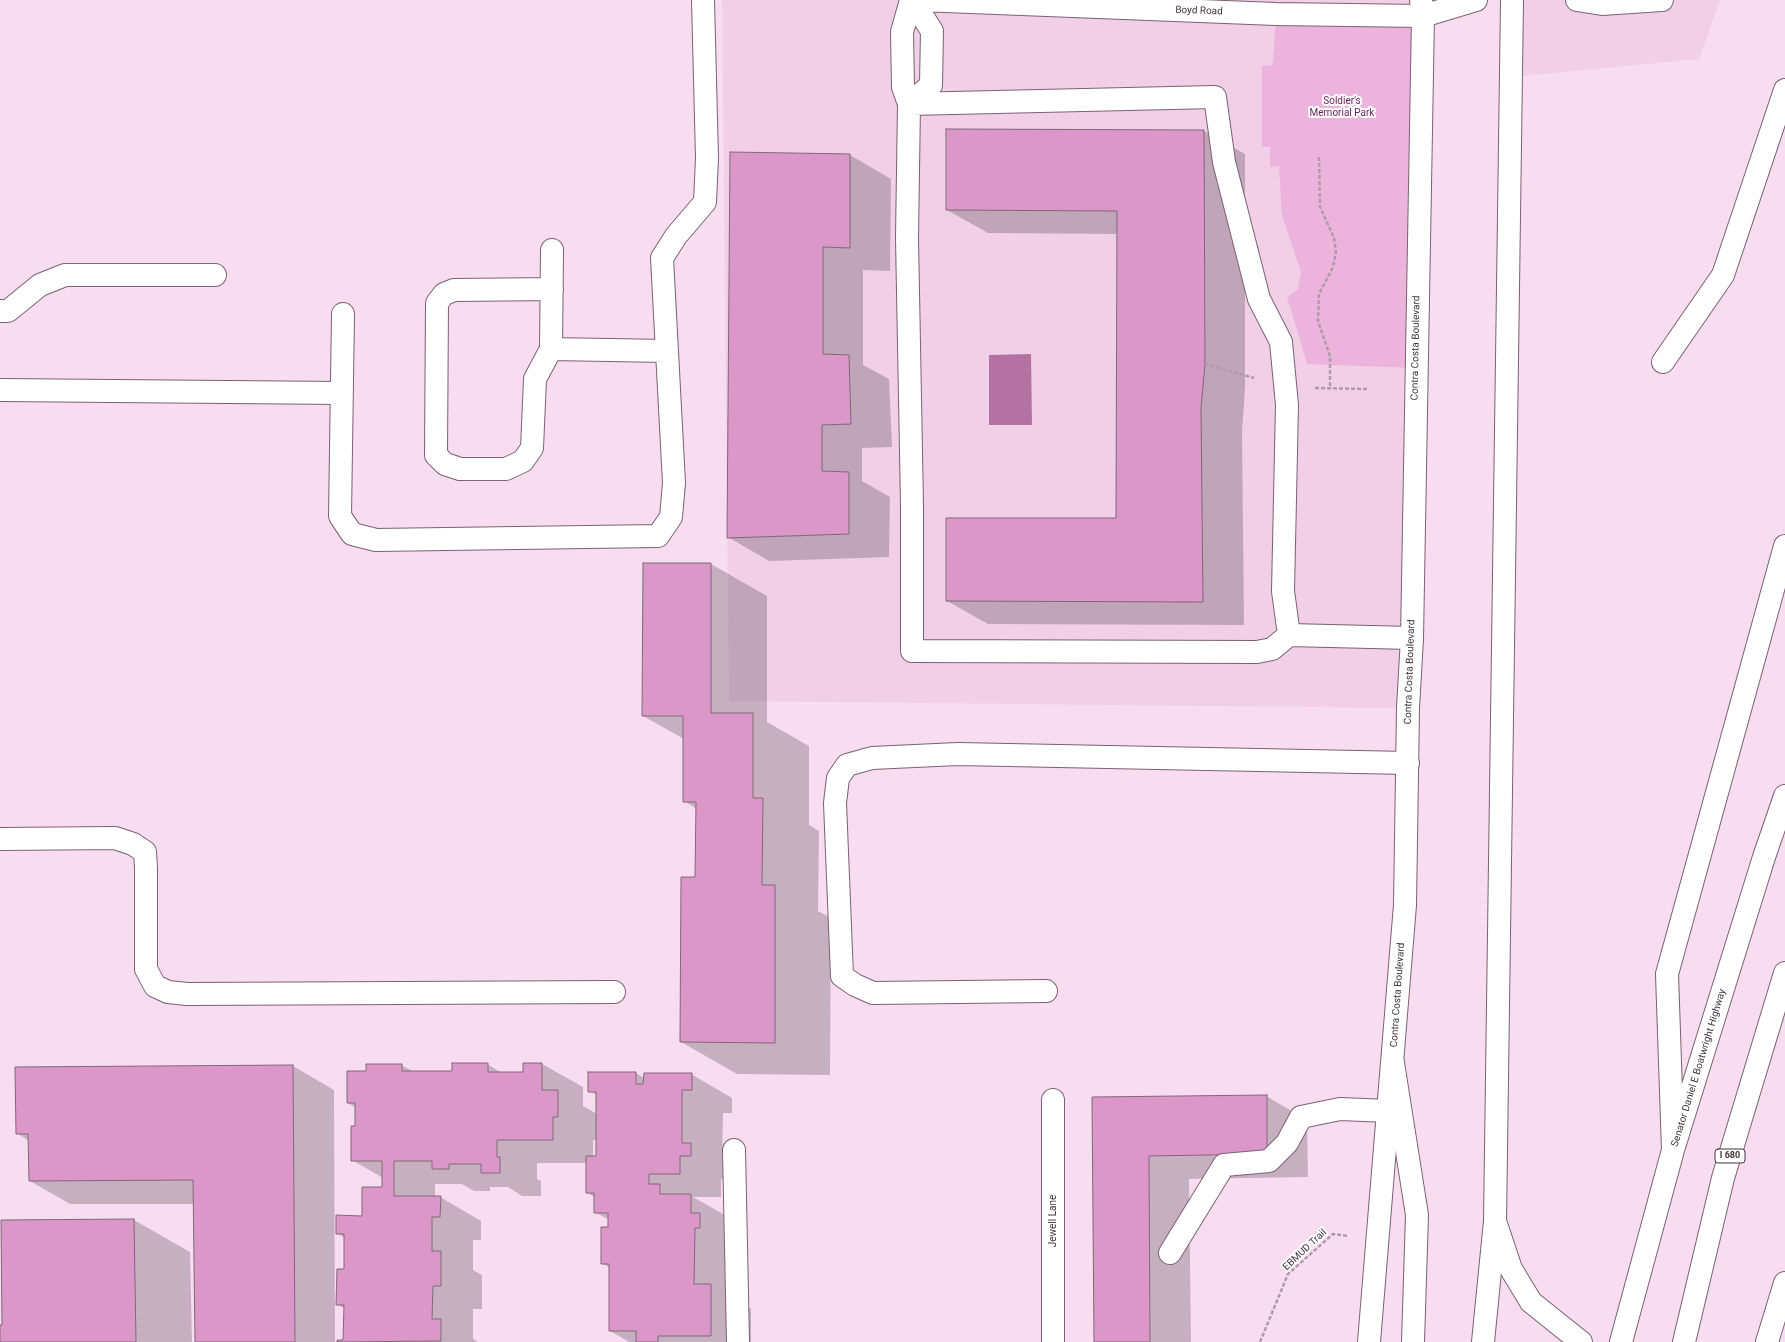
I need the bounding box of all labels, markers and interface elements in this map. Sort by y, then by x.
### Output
street label: Boyd Road [1175,4,1223,18]
park label: Soldier's Memorial Park [1310,95,1374,118]
street label: Contra Costa Boulevard [1409,295,1423,401]
street label: Contra Costa Boulevard [1402,619,1418,725]
street label: Contra Costa Boulevard [1388,942,1408,1048]
street label: Senator Daniel E Boatwright Highway [1669,988,1729,1148]
road number: I 680 [1715,1149,1745,1163]
street label: Jewell Lane [1047,1195,1059,1247]
street label: EBMUD Trail [1281,1227,1329,1273]

